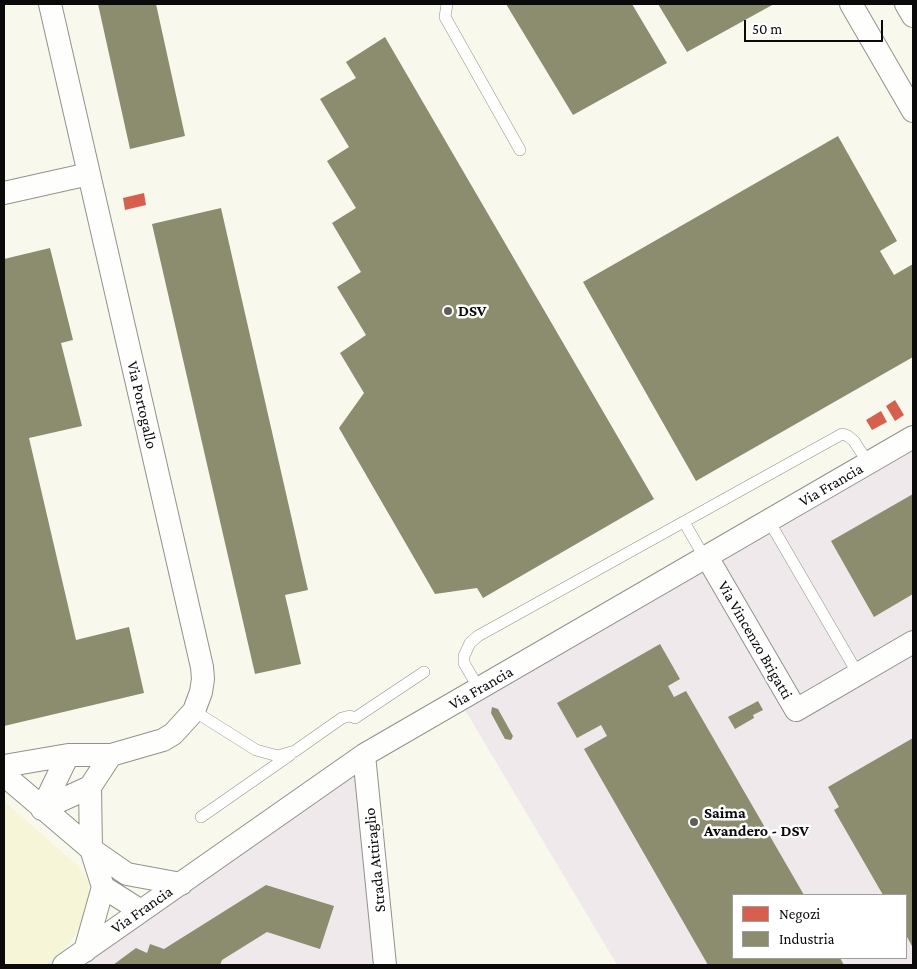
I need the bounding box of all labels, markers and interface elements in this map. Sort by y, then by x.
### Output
scale bar [747,10,886,42]
text: 50 m [752,21,782,37]
place label: DSV [458,301,486,321]
marker: DSV [442,305,454,317]
street label: Via Portogallo [123,359,161,451]
street label: Via Francia [796,459,866,511]
street label: Via Vincenzo Brigatti [713,577,797,703]
street label: Via Francia [446,662,516,714]
place label: Saima Avandero - DSV [704,803,809,841]
street label: Strada Attiraglio [360,807,390,913]
marker: Saima Avandero - DSV [688,816,700,828]
street label: Via Francia [107,882,177,938]
legend [732,894,907,959]
text: Negozi [779,906,820,922]
text: Industria [779,931,835,947]

